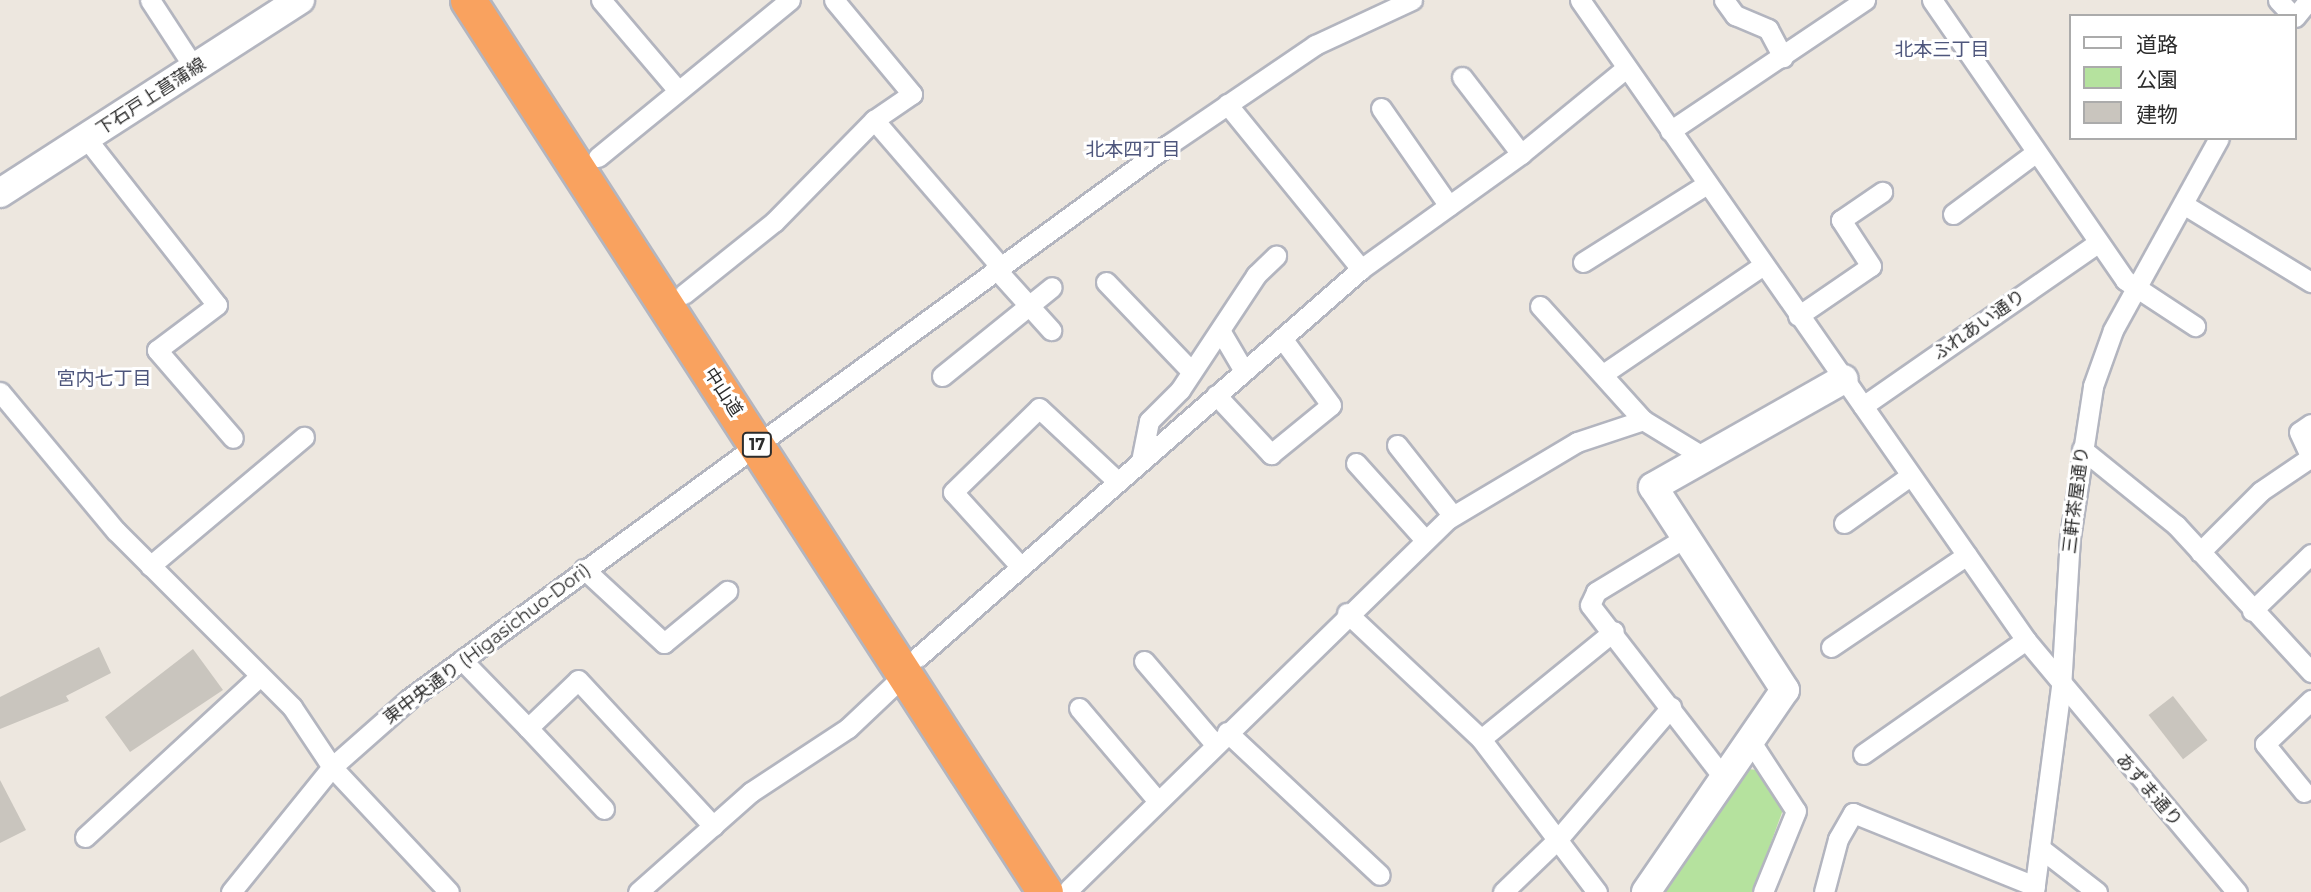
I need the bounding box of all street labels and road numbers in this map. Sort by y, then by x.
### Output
street label: 下石戸上菖蒲線 [92,54,210,140]
street label: ふれあい通り [1929,285,2029,365]
street label: 中山道 [699,363,747,421]
road number: 17 [741,432,773,458]
street label: 三軒茶屋通り [2059,445,2093,555]
street label: 東中央通り (Higasichuo-Dori) [379,559,595,729]
street label: あずま通り [2111,749,2187,831]

